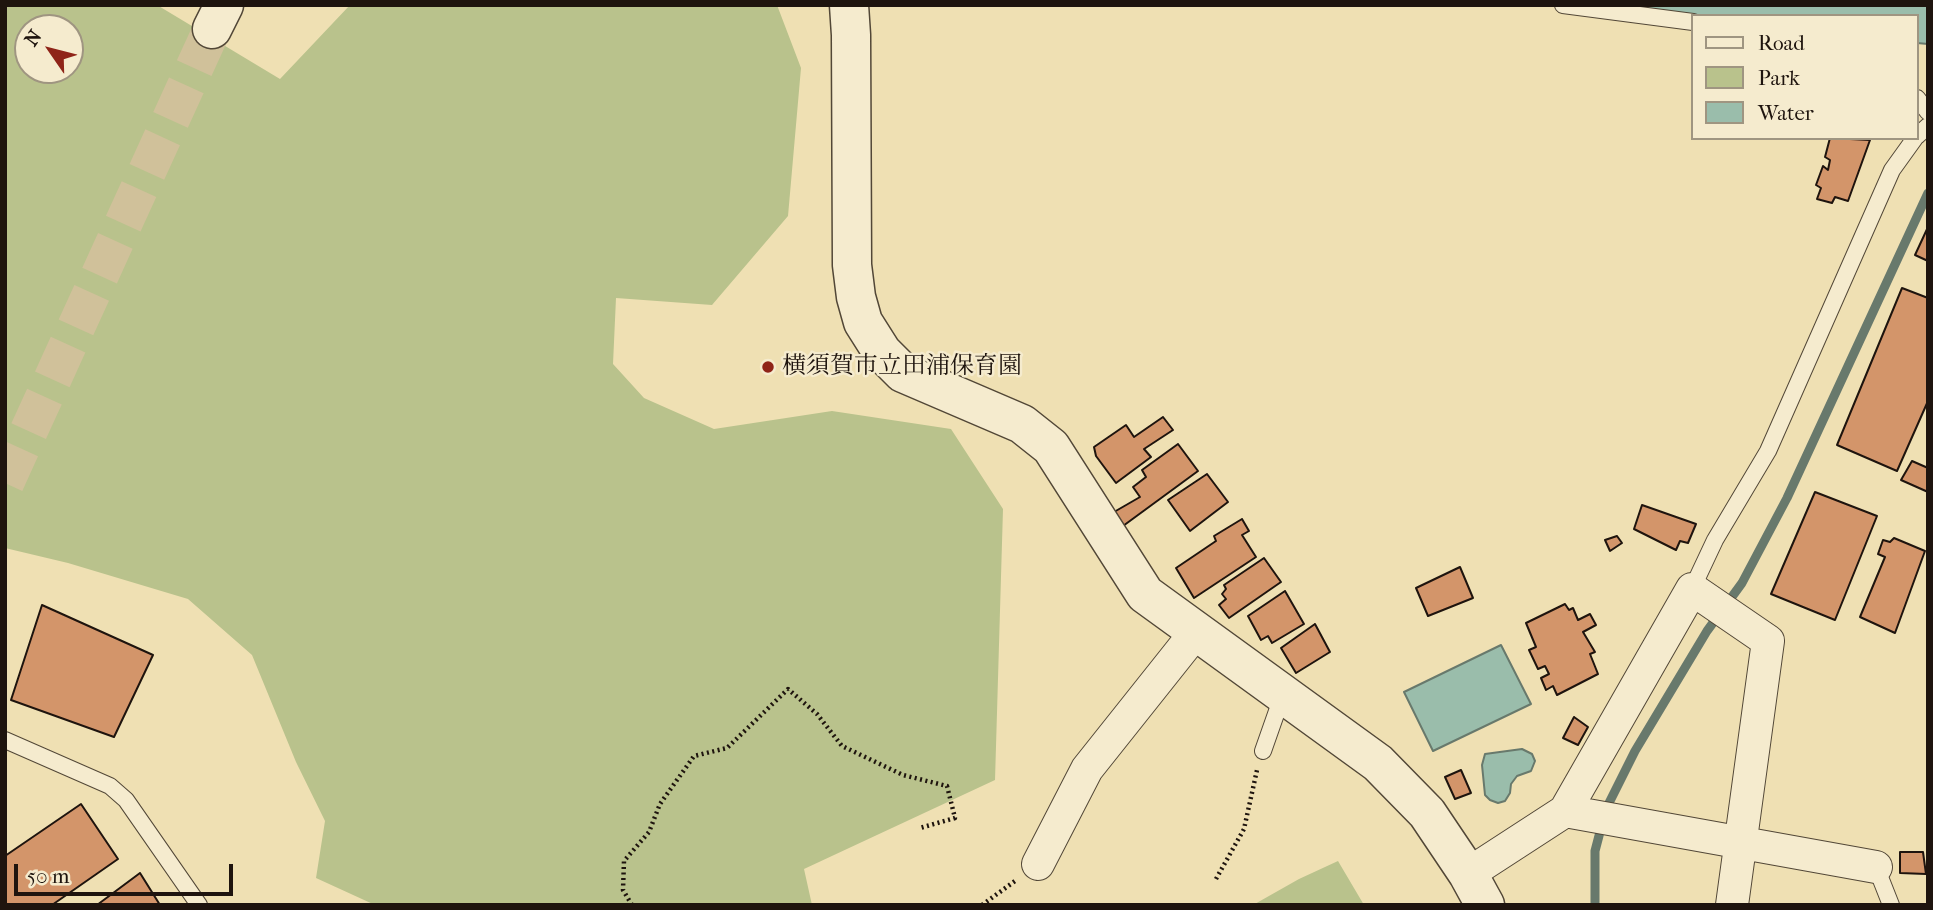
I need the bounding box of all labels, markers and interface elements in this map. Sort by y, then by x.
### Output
north arrow [14,14,84,84]
legend [1692,14,1919,140]
text: N [20,26,47,50]
text: Road [1758,31,1805,55]
text: Park [1758,66,1800,90]
text: Water [1758,101,1814,125]
place label: 横須賀市立田浦保育園 [782,353,1022,381]
marker: 横須賀市立田浦保育園 [760,359,776,375]
scale bar [18,850,236,894]
text: 50 m [27,864,70,888]

